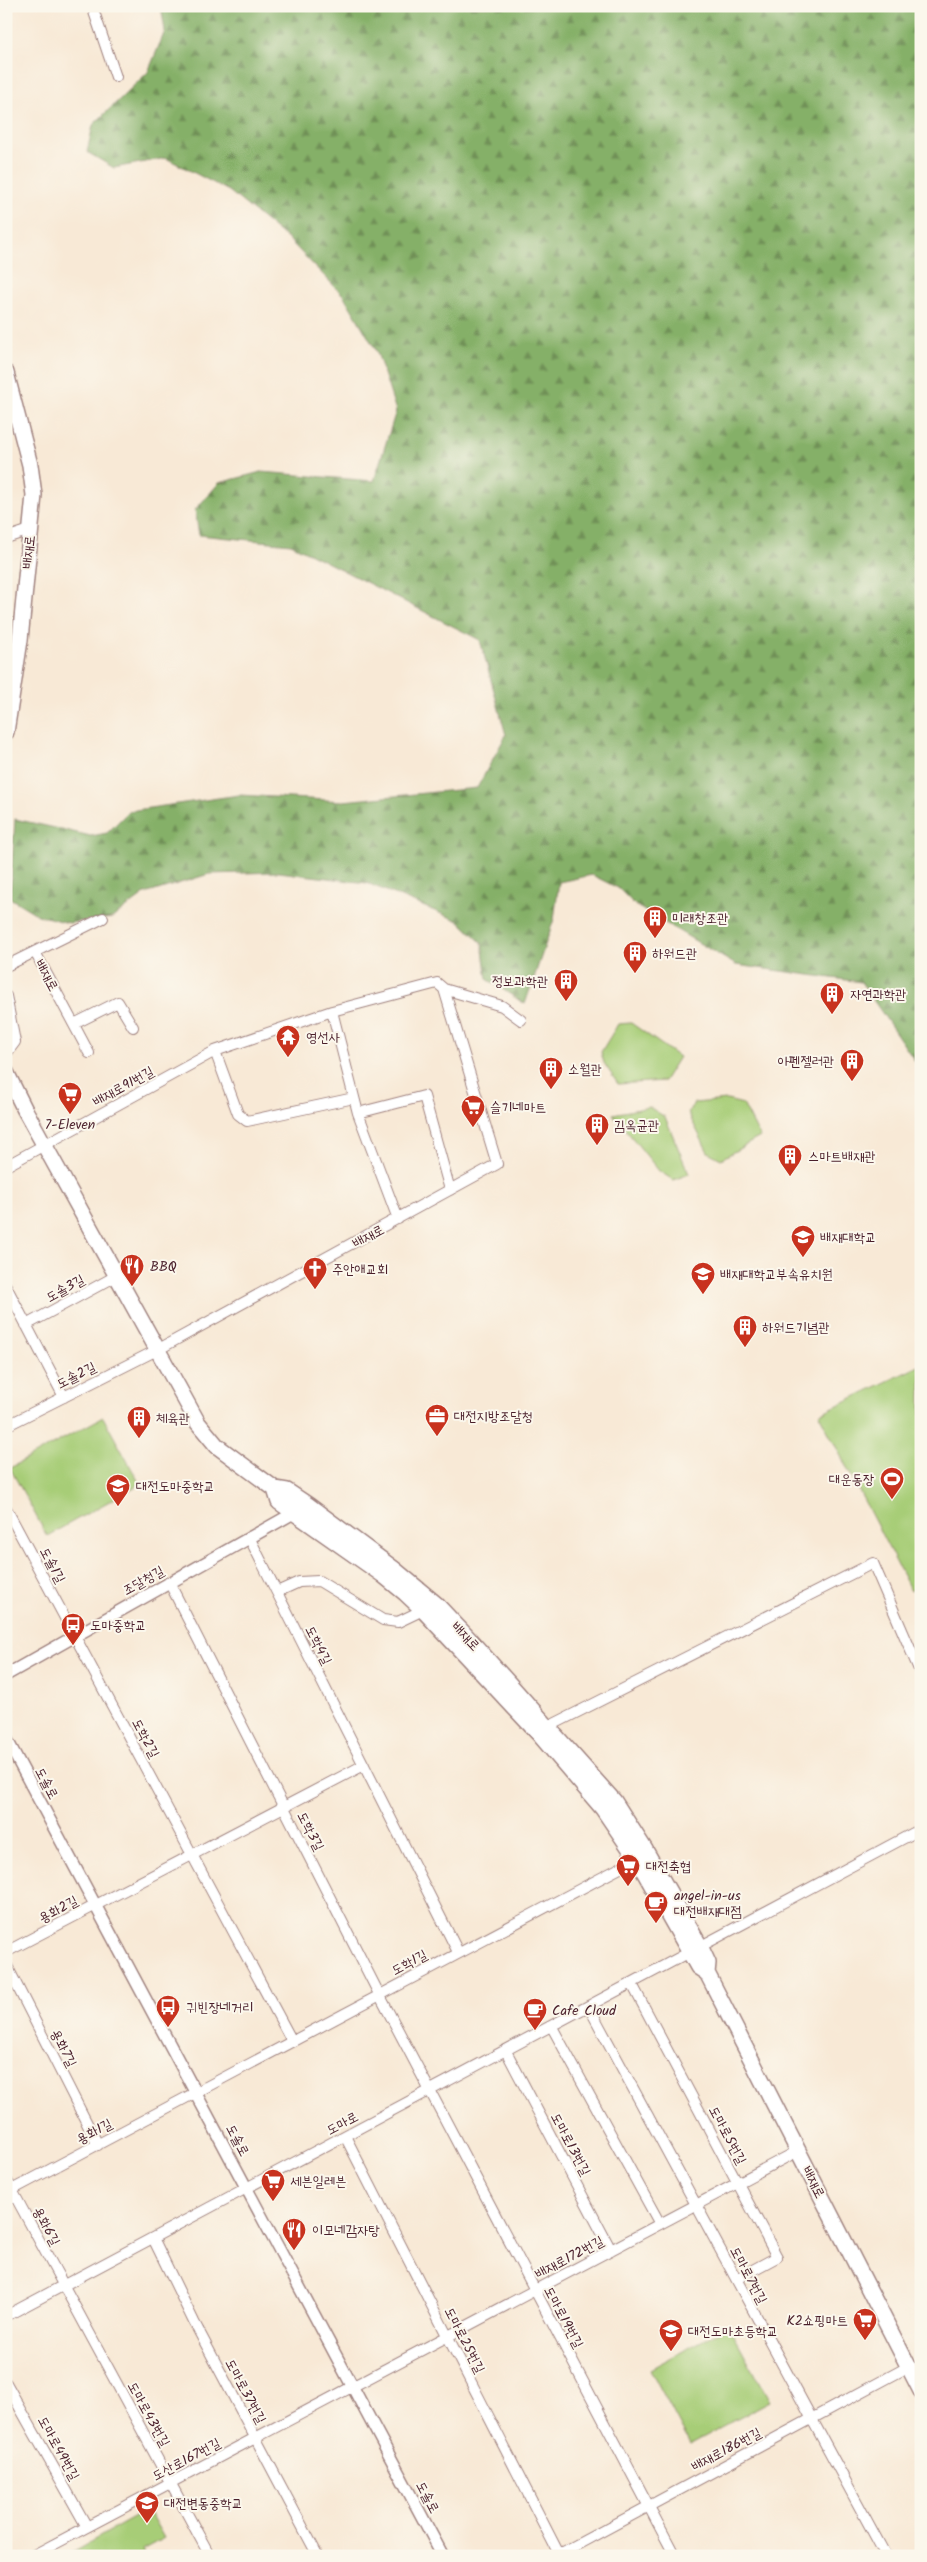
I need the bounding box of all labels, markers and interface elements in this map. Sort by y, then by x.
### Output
street label: 배재로 [16,534,42,570]
building icon: 미래창조관 [642,905,668,939]
place label: 미래창조관 [672,908,728,930]
building icon: 하워드관 [622,940,648,974]
place label: 하워드관 [652,943,697,965]
street label: 배재로 [28,955,64,996]
building icon: 정보과학관 [553,968,579,1002]
place label: 정보과학관 [492,971,548,993]
building icon: 자연과학관 [819,981,845,1015]
place label: 자연과학관 [850,984,906,1006]
temple icon: 영선사 [275,1024,301,1058]
place label: 영선사 [306,1027,341,1049]
building icon: 아펜젤러관 [839,1048,865,1082]
place label: 아펜젤러관 [778,1051,834,1073]
building icon: 소월관 [538,1056,564,1090]
place label: 소월관 [568,1059,602,1081]
street label: 배재로91번길 [89,1061,159,1113]
supermarket icon: 7-Eleven [57,1081,83,1115]
supermarket icon: 슬기네마트 [460,1094,486,1128]
place label: 슬기네마트 [490,1097,546,1119]
building icon: 김옥균관 [584,1112,610,1146]
place label: 7-Eleven [45,1114,95,1136]
place label: 김옥균관 [614,1115,659,1137]
building icon: 스마트배재관 [777,1143,803,1177]
place label: 스마트배재관 [808,1146,876,1168]
street label: 배재로 [348,1219,389,1255]
school or university icon: 배재대학교 [790,1224,816,1258]
place label: 배재대학교 [820,1227,876,1249]
restaurant icon: BBQ [119,1253,145,1287]
place label: BBQ [150,1256,177,1278]
church icon: 주안애교회 [302,1256,328,1290]
place label: 주안애교회 [332,1259,388,1281]
school or university icon: 배재대학교부속유치원 [690,1261,716,1295]
place label: 배재대학교부속유치원 [720,1264,833,1286]
street label: 도솔3길 [42,1269,90,1309]
building icon: 하워드기념관 [732,1314,758,1348]
place label: 하워드기념관 [762,1317,830,1339]
street label: 도솔2길 [53,1356,101,1395]
office icon: 대전지방조달청 [424,1403,450,1437]
building icon: 체육관 [126,1405,152,1439]
place label: 대전지방조달청 [454,1406,533,1428]
place label: 체육관 [156,1408,190,1430]
sports icon: 대운동장 [879,1466,905,1500]
place label: 대운동장 [829,1469,875,1491]
school or university icon: 대전도마중학교 [105,1473,131,1507]
place label: 대전도마중학교 [136,1476,215,1498]
street label: 도솔1길 [33,1543,71,1588]
street label: 조달청길 [118,1560,169,1601]
bus stop icon: 도마중학교 [60,1612,86,1646]
place label: 도마중학교 [90,1615,146,1637]
street label: 배재로 [446,1617,485,1657]
street label: 도학4길 [299,1622,338,1670]
street label: 도학2길 [126,1715,165,1763]
street label: 도솔로 [28,1763,64,1804]
street label: 도학3길 [291,1808,330,1856]
supermarket icon: 대전축협 [615,1853,641,1887]
place label: 대전축협 [646,1856,691,1878]
place label: angel-in-us 대전배재대점 [674,1885,742,1923]
street label: 용화2길 [35,1890,83,1929]
cafe icon: angel-in-us 대전배재대점 [643,1890,669,1924]
street label: 도학1길 [387,1944,432,1982]
bus stop icon: 귀빈장네거리 [155,1994,181,2028]
place label: 귀빈장네거리 [186,1997,254,2019]
cafe icon: Cafe Cloud [522,1997,548,2031]
place label: Cafe Cloud [552,2000,617,2022]
street label: 용화7길 [44,2026,82,2072]
street label: 도마로5번길 [702,2102,752,2169]
street label: 도마로 [322,2106,363,2142]
street label: 도마로13번길 [544,2109,596,2181]
street label: 용화1길 [72,2113,117,2151]
street label: 도솔로 [219,2120,255,2161]
street label: 배재로 [796,2162,831,2203]
supermarket icon: 세븐일레븐 [260,2168,286,2202]
place label: 세븐일레븐 [290,2171,346,2193]
street label: 용화6길 [27,2203,66,2251]
restaurant icon: 이모네감자탕 [281,2217,307,2251]
place label: 이모네감자탕 [312,2220,380,2242]
street label: 배재로172번길 [531,2230,609,2285]
street label: 도마로7번길 [724,2243,773,2309]
street label: 도마로19번길 [538,2282,589,2353]
street label: 도마로25번길 [438,2303,491,2378]
supermarket icon: K2쇼핑마트 [852,2307,878,2341]
place label: K2쇼핑마트 [787,2310,848,2332]
school or university icon: 대전도마초등학교 [658,2318,684,2352]
place label: 대전도마초등학교 [688,2321,778,2343]
street label: 도마로37번길 [219,2355,272,2429]
street label: 도마로43번길 [121,2378,176,2452]
street label: 도마로49번길 [31,2412,85,2485]
street label: 배재로186번길 [687,2422,766,2478]
street label: 도산로167번길 [148,2432,225,2487]
street label: 도솔로 [409,2477,445,2518]
school or university icon: 대전변동중학교 [134,2490,160,2524]
place label: 대전변동중학교 [164,2493,243,2515]

